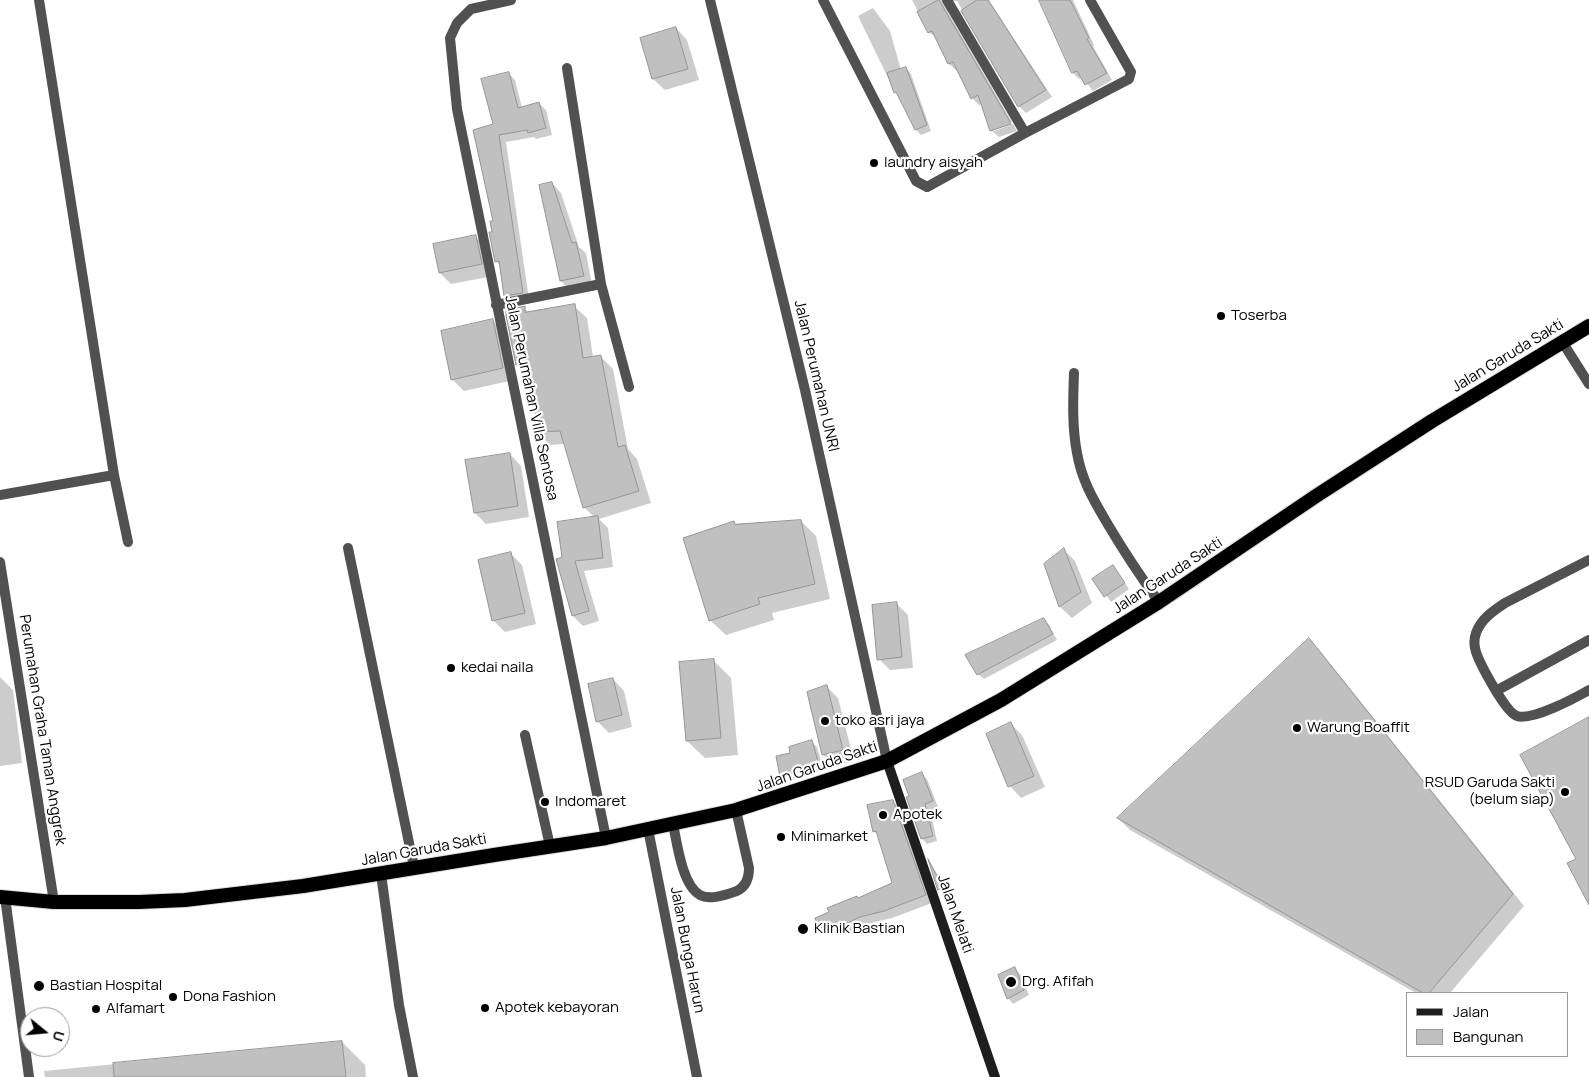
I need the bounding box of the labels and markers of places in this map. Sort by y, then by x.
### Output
place label: laundry aisyah [884,154,983,172]
marker: laundry aisyah [868,157,880,169]
place label: Toserba [1231,307,1287,325]
marker: Toserba [1215,310,1227,322]
place label: kedai naila [461,659,533,677]
marker: kedai naila [445,662,457,674]
place label: toko asri jaya [835,712,924,730]
marker: toko asri jaya [819,715,831,727]
place label: Warung Boaffit [1307,719,1410,737]
marker: Warung Boaffit [1291,722,1303,734]
place label: RSUD Garuda Sakti (belum siap) [1425,774,1555,809]
marker: RSUD Garuda Sakti (belum siap) [1559,786,1571,798]
place label: Indomaret [555,793,626,811]
marker: Indomaret [539,796,551,808]
place label: Apotek [893,806,942,824]
marker: Apotek [877,809,889,821]
place label: Minimarket [791,828,868,846]
marker: Minimarket [775,831,787,843]
place label: Klinik Bastian [814,920,905,938]
marker: Klinik Bastian [796,922,810,936]
place label: Drg. Afifah [1022,973,1094,991]
marker: Drg. Afifah [1004,975,1018,989]
place label: Bastian Hospital [50,977,162,995]
marker: Bastian Hospital [32,979,46,993]
place label: Dona Fashion [183,988,276,1006]
marker: Dona Fashion [167,991,179,1003]
place label: Apotek kebayoran [495,999,619,1017]
place label: Alfamart [106,1000,165,1018]
marker: Apotek kebayoran [479,1002,491,1014]
marker: Alfamart [90,1003,102,1015]

